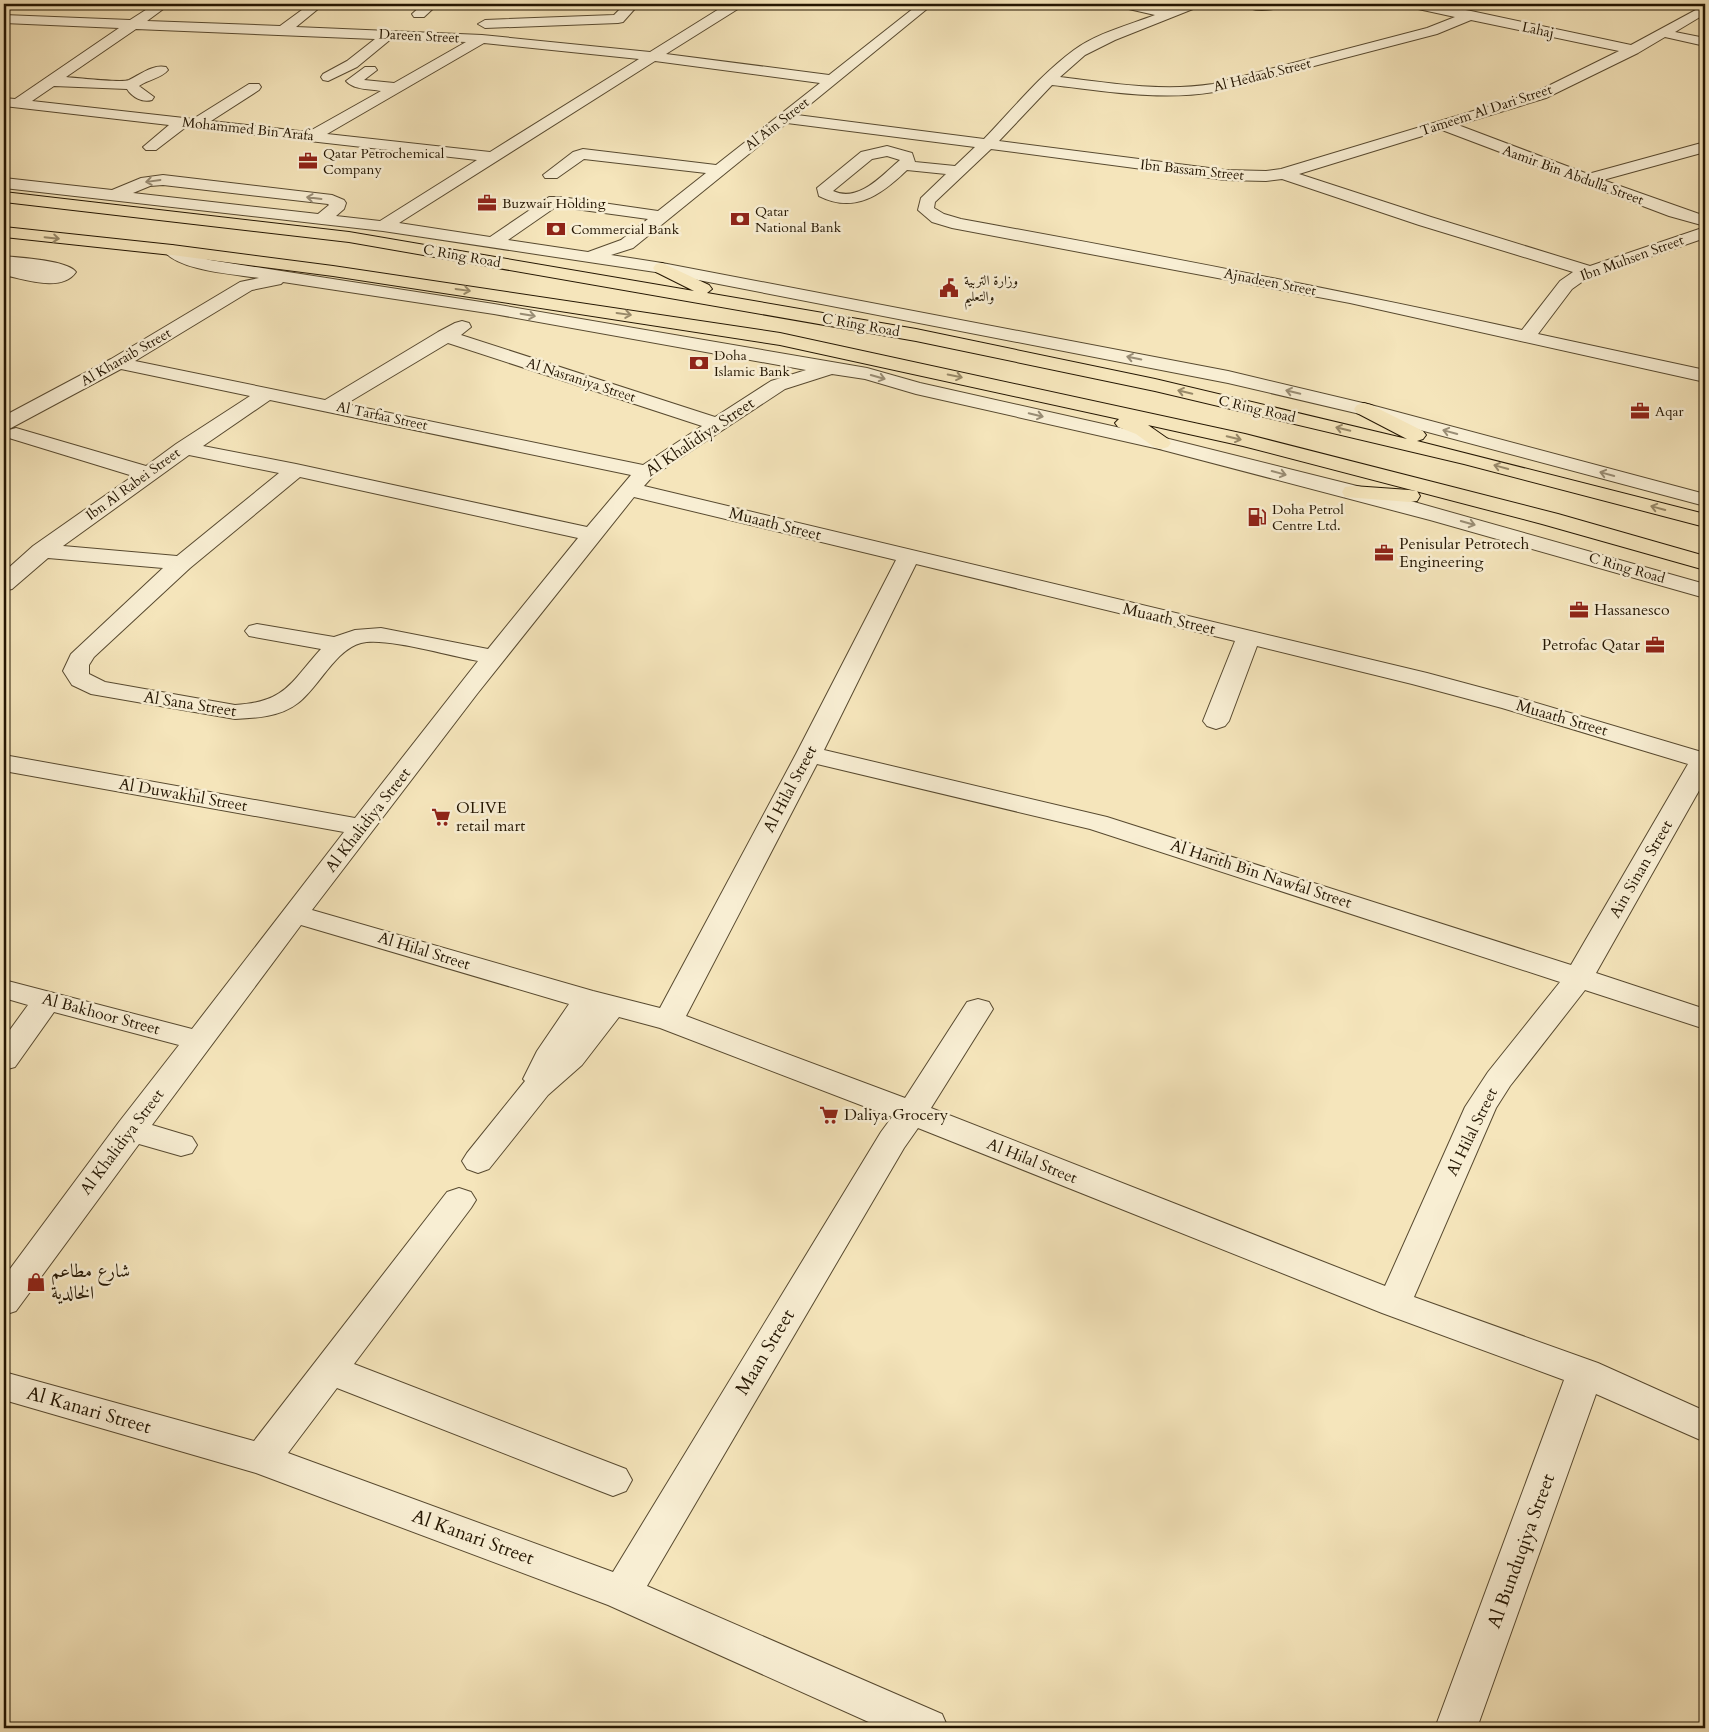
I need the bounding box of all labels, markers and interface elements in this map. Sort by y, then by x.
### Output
street label: Lahaj [1520,17,1556,43]
street label: Dareen Street [378,24,460,48]
street label: Al Hedaab Street [1211,54,1313,96]
street label: Tameem Al Dari Street [1418,80,1555,140]
street label: Al Ain Street [741,93,813,155]
street label: Mohammed Bin Arafa [181,113,315,145]
street label: Aamir Bin Abdulla Street [1500,141,1647,210]
place label: Qatar Petrochemical Company [323,144,445,179]
office icon: Qatar Petrochemical Company [297,150,319,172]
street label: Ibn Bassam Street [1139,155,1245,185]
one-way arrow [145,176,161,186]
office icon: Buzwair Holding [476,192,498,214]
one-way arrow [306,193,322,203]
place label: Buzwair Holding [502,194,606,213]
place label: Qatar National Bank [755,202,842,237]
bank icon: Qatar National Bank [729,208,751,230]
bank icon: Commercial Bank [545,218,567,240]
place label: Commercial Bank [571,220,680,239]
street label: Ibn Muhsen Street [1578,230,1687,286]
one-way arrow [44,233,60,242]
street label: C Ring Road [422,240,503,272]
street label: Ajnadeen Street [1222,264,1318,300]
place label: وزارة التربية والتعليم [964,271,1018,310]
public building icon: وزارة التربية والتعليم [938,277,960,299]
one-way arrow [455,285,471,295]
one-way arrow [616,309,632,319]
street label: C Ring Road [821,309,902,341]
one-way arrow [520,310,536,320]
street label: Al Kharaib Street [77,323,175,391]
place label: Doha Islamic Bank [714,346,791,381]
bank icon: Doha Islamic Bank [688,352,710,374]
street label: Al Nasraniya Street [524,353,639,407]
one-way arrow [1127,353,1143,362]
one-way arrow [869,372,885,382]
one-way arrow [947,372,963,382]
one-way arrow [1177,387,1193,396]
one-way arrow [1285,387,1301,396]
street label: C Ring Road [1217,391,1298,427]
street label: Al Khalidiya Street [641,392,759,482]
street label: Al Tarfaa Street [335,397,430,435]
office icon: Aqar [1629,400,1651,422]
place label: Aqar [1655,402,1685,421]
one-way arrow [1027,411,1043,420]
one-way arrow [1335,424,1351,434]
one-way arrow [1443,427,1459,436]
one-way arrow [1225,433,1241,443]
street label: Ibn Al Rabei Street [82,443,184,525]
one-way arrow [1493,462,1509,471]
one-way arrow [1270,469,1286,478]
one-way arrow [1600,469,1616,478]
place label: Doha Petrol Centre Ltd. [1272,500,1344,535]
street label: Muaath Street [727,502,823,546]
one-way arrow [1651,503,1667,512]
fuel station icon: Doha Petrol Centre Ltd. [1246,506,1268,528]
one-way arrow [1459,519,1475,528]
place label: Penisular Petrotech Engineering [1399,533,1529,573]
office icon: Penisular Petrotech Engineering [1373,542,1395,564]
street label: C Ring Road [1587,548,1668,588]
street label: Muaath Street [1121,598,1217,640]
office icon: Hassanesco [1568,599,1590,621]
place label: Hassanesco [1594,599,1670,621]
place label: Petrofac Qatar [1542,634,1640,656]
office icon: Petrofac Qatar [1644,634,1666,656]
street label: Al Sana Street [142,686,238,722]
street label: Muaath Street [1514,694,1610,742]
street label: Al Hilal Street [758,742,822,836]
street label: Al Khalidiya Street [320,763,416,877]
street label: Al Duwakhil Street [117,773,249,817]
place label: OLIVE retail mart [456,797,525,837]
supermarket icon: OLIVE retail mart [430,806,452,828]
street label: Ain Sinan Street [1604,816,1678,922]
street label: Al Harith Bin Nawfal Street [1168,834,1354,914]
street label: Al Hilal Street [375,927,473,975]
street label: Al Bakhoor Street [40,988,162,1040]
street label: Al Hilal Street [1441,1084,1503,1180]
street label: Al Khalidiya Street [75,1085,169,1199]
supermarket icon: Daliya Grocery [818,1104,840,1126]
place label: Daliya Grocery [844,1104,949,1126]
street label: Al Hilal Street [984,1133,1080,1189]
place label: شارع مطاعم الخالدية [51,1258,130,1306]
shop icon: شارع مطاعم الخالدية [25,1271,47,1293]
street label: Maan Street [729,1304,801,1400]
street label: Al Kanari Street [24,1380,154,1440]
street label: Al Bunduqiya Street [1481,1470,1561,1632]
street label: Al Kanari Street [408,1503,538,1571]

